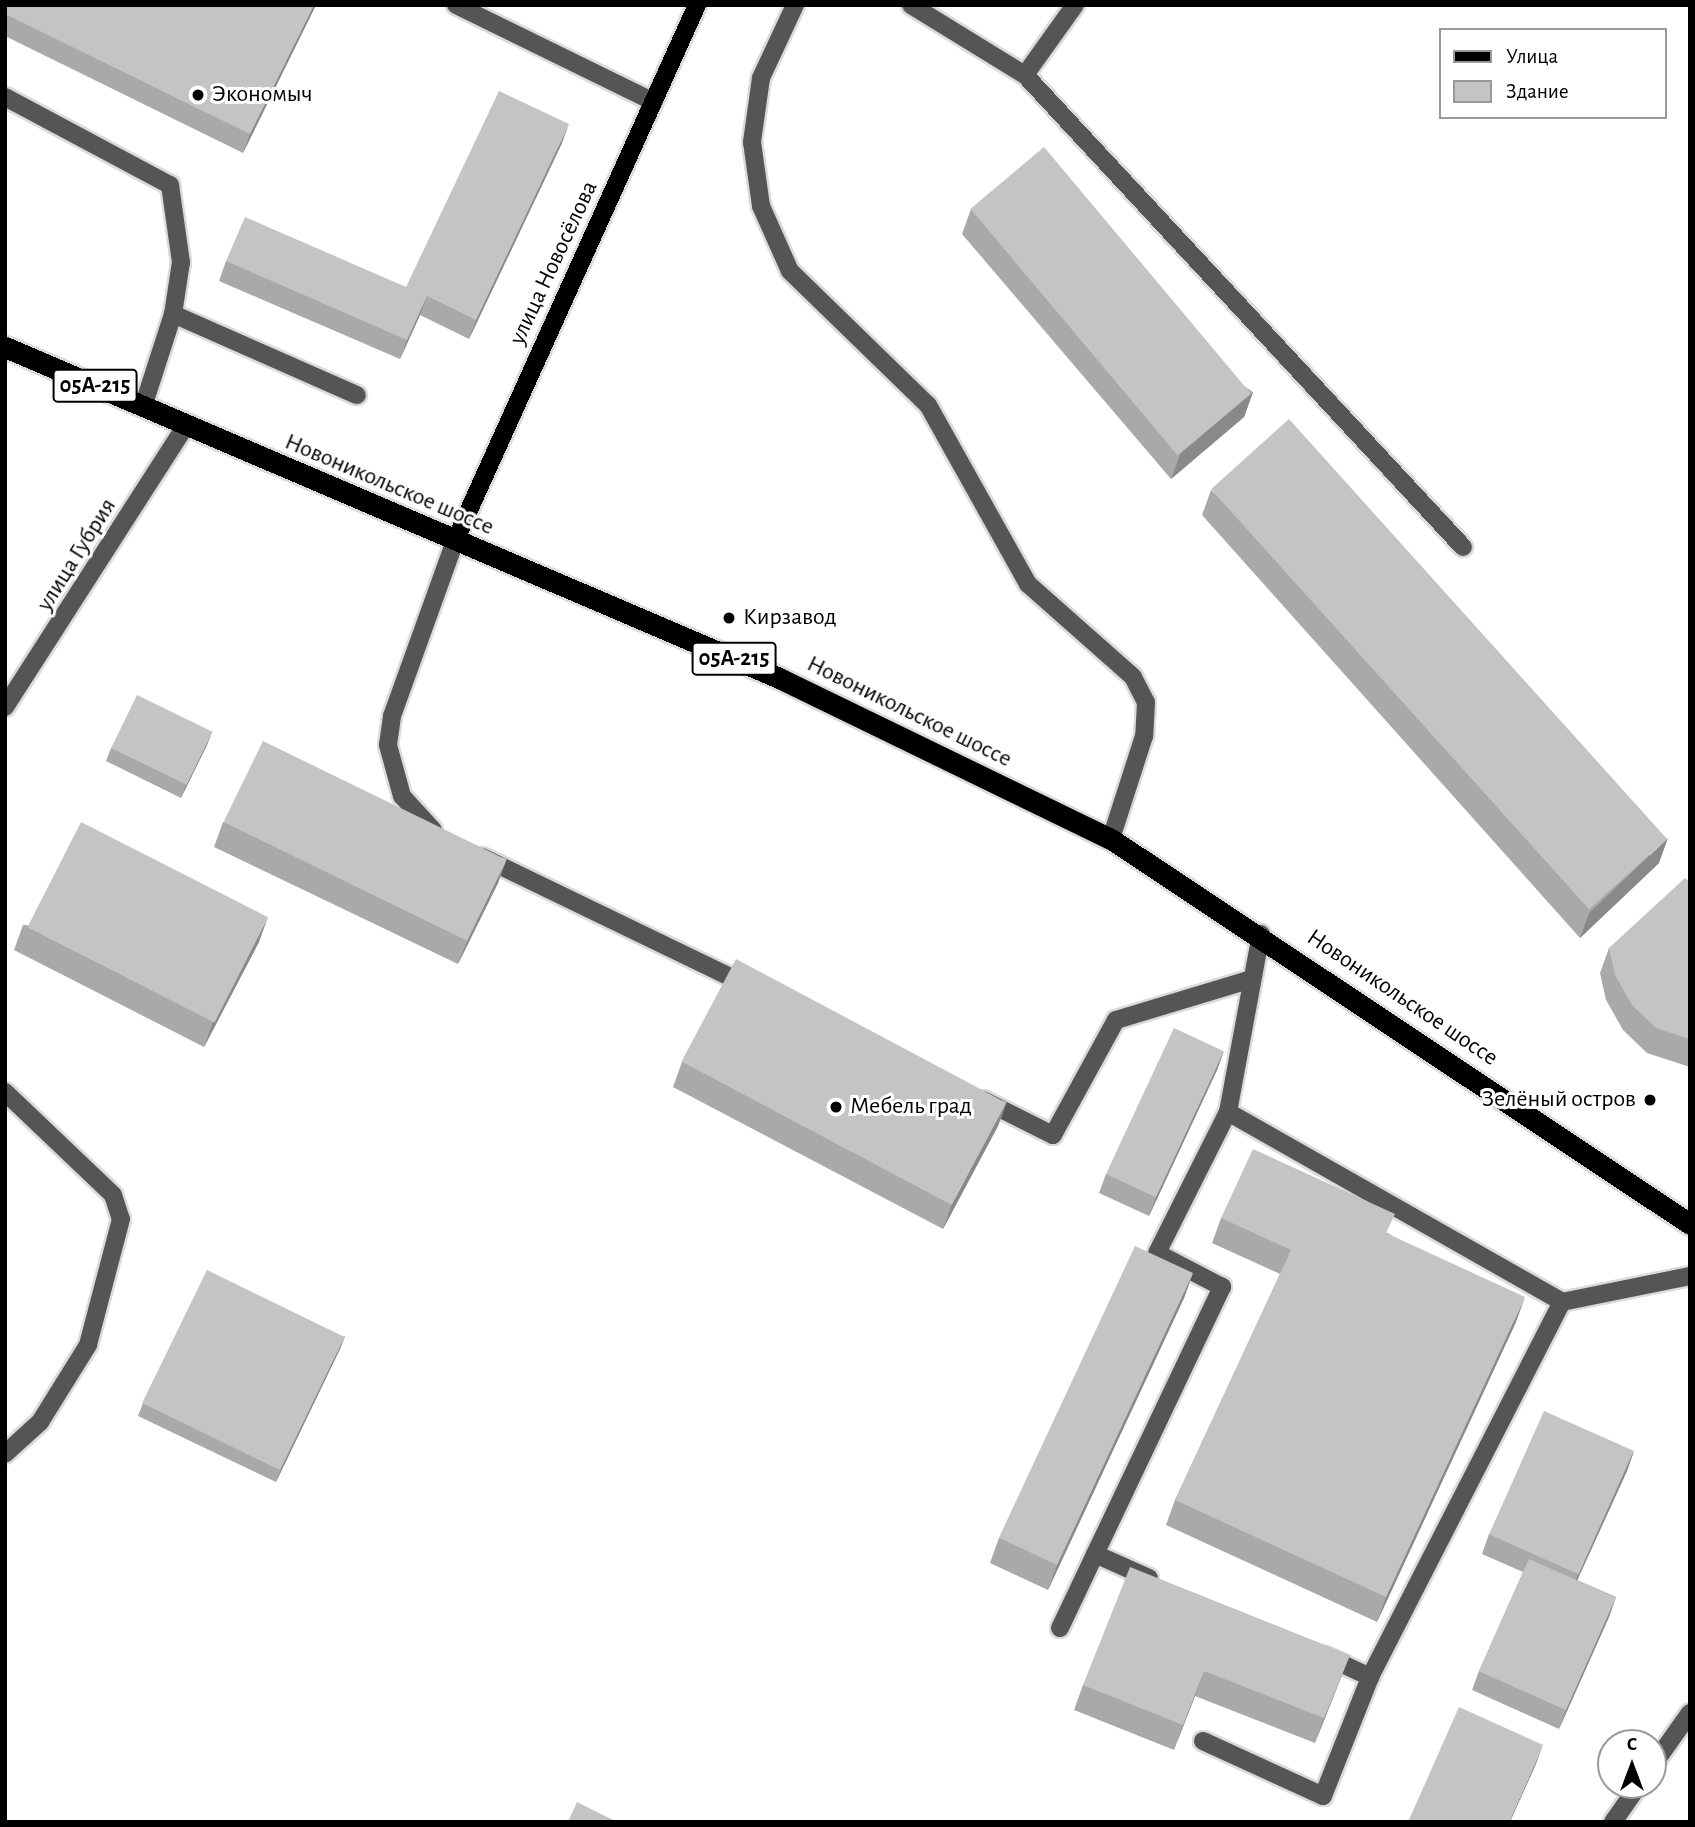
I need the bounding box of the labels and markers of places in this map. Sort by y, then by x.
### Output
place label: Экономыч [212,81,313,109]
marker: Экономыч [190,87,206,103]
place label: Кирзавод [743,604,837,632]
marker: Кирзавод [721,610,737,626]
place label: Зелёный остров [1482,1086,1636,1114]
marker: Зелёный остров [1642,1092,1658,1108]
place label: Мебель град [850,1093,972,1121]
marker: Мебель град [828,1099,844,1115]

